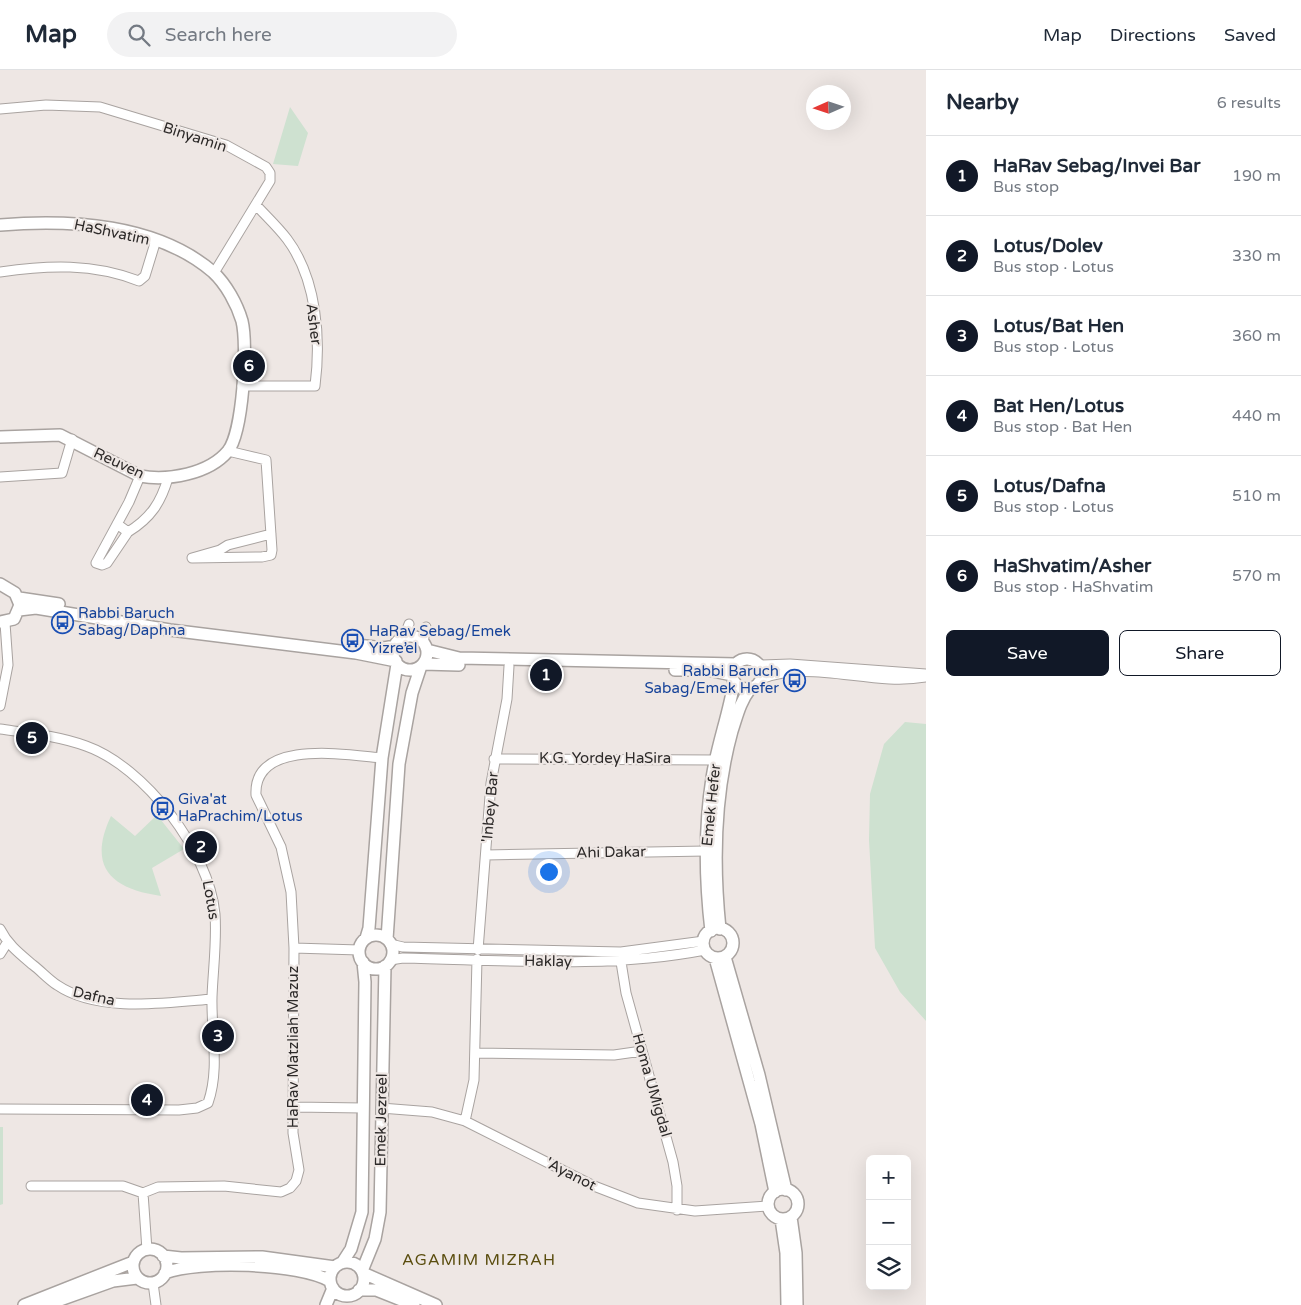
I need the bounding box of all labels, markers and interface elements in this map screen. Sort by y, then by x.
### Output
search box [107,12,457,57]
text: Map [25,20,77,49]
icon: search [125,21,153,49]
text: Search here [165,24,272,46]
text: Map [1043,24,1082,46]
text: Directions [1110,24,1196,46]
text: Saved [1224,24,1276,46]
north arrow [806,85,851,130]
text: Nearby [946,90,1019,115]
text: 6 results [1217,93,1281,113]
street label: Binyamin [161,118,229,156]
text: HaRav Sebag/Invei Bar [993,155,1200,177]
text: 1 [957,166,967,186]
text: 190 m [1232,166,1281,186]
text: Bus stop [993,177,1059,197]
street label: HaShvatim [73,215,151,249]
text: Lotus/Dolev [993,235,1103,257]
text: 2 [957,246,967,266]
text: 330 m [1232,246,1281,266]
text: Bus stop · Lotus [993,257,1114,277]
street label: Asher [303,302,326,346]
text: Lotus/Bat Hen [993,315,1124,337]
text: 3 [957,326,967,346]
text: 360 m [1232,326,1281,346]
text: Bus stop · Lotus [993,337,1114,357]
pin: 6 [233,347,265,385]
text: Bat Hen/Lotus [993,395,1124,417]
text: 4 [957,406,967,426]
text: 440 m [1232,406,1281,426]
text: Bus stop · Bat Hen [993,417,1132,437]
street label: Reuven [91,443,147,483]
text: Lotus/Dafna [993,475,1106,497]
text: 5 [957,486,967,506]
text: 510 m [1232,486,1281,506]
text: Bus stop · Lotus [993,497,1114,517]
text: HaShvatim/Asher [993,555,1151,577]
text: 6 [957,566,967,586]
text: 570 m [1232,566,1281,586]
text: Bus stop · HaShvatim [993,577,1154,597]
place label: Rabbi Baruch Sabag/Daphna [78,604,185,639]
bus stop icon: Rabbi Baruch Sabag/Daphna [50,610,74,634]
place label: HaRav Sebag/Emek Yizre’el [369,622,511,657]
bus stop icon: HaRav Sebag/Emek Yizre’el [341,628,365,652]
button: Save [946,630,1109,676]
button: Share [1119,630,1281,676]
pin: 1 [530,656,562,694]
place label: Rabbi Baruch Sabag/Emek Hefer [644,662,779,697]
bus stop icon: Rabbi Baruch Sabag/Emek Hefer [783,668,807,692]
pin: 5 [16,719,48,757]
street label: K.G. Yordey HaSira [539,749,671,767]
street label: Emek Hefer [698,763,724,847]
street label: 'Inbey Bar [478,771,502,843]
place label: Giva'at HaPrachim/Lotus [178,790,303,825]
bus stop icon: Giva'at HaPrachim/Lotus [150,796,174,820]
pin: 2 [185,828,217,866]
street label: Ahi Dakar [576,842,646,862]
your location [536,859,562,885]
street label: Lotus [199,879,223,921]
street label: Haklay [524,952,572,970]
street label: HaRav Matzliah Mazuz [284,966,302,1128]
street label: Dafna [71,982,117,1010]
pin: 3 [202,1017,234,1055]
street label: Homa UMigdal [629,1031,675,1139]
street label: Emek Jezreel [371,1073,391,1167]
pin: 4 [131,1081,163,1119]
street label: 'Ayanot [543,1154,600,1194]
map controls [866,1155,911,1290]
button: + [866,1155,911,1200]
button: − [866,1200,911,1245]
button: layers [866,1245,911,1290]
district label: AGAMIM MIZRAH [402,1250,556,1270]

